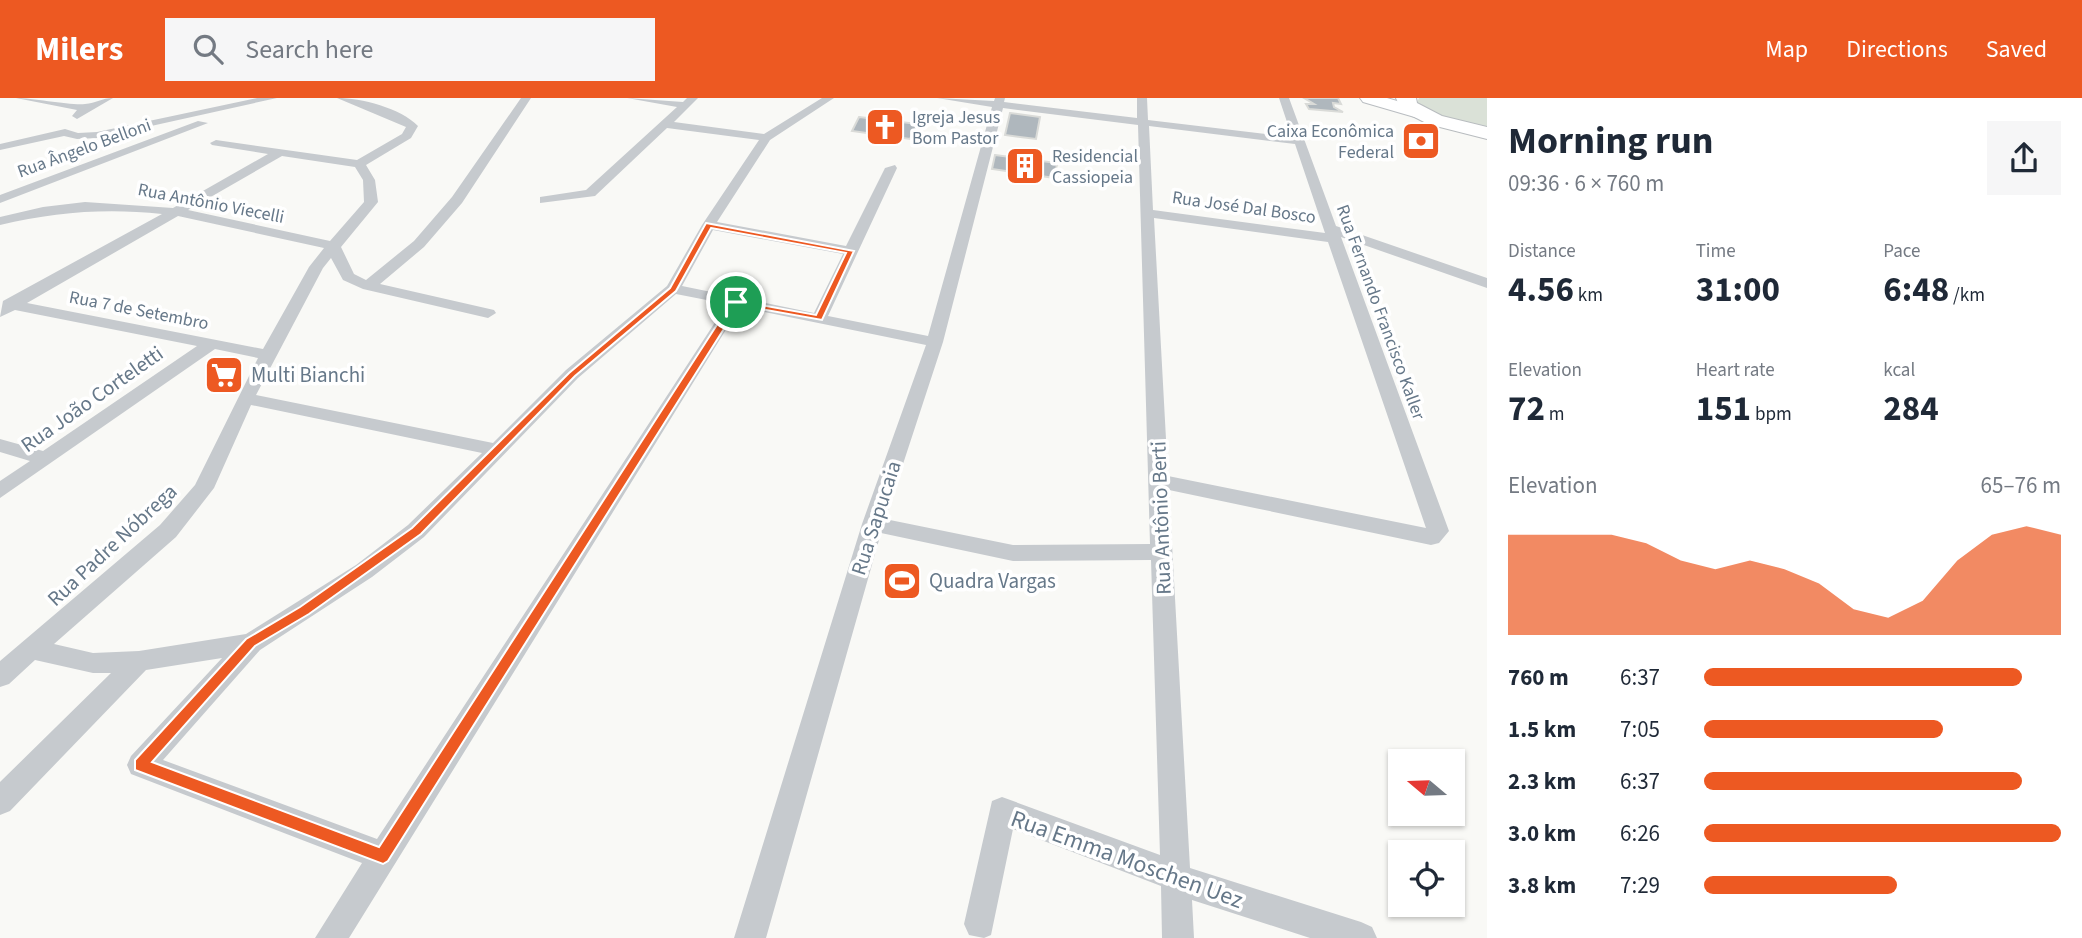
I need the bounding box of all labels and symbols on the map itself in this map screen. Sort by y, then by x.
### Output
place label: Igreja Jesus Bom Pastor [912,105,1000,151]
church icon: Igreja Jesus Bom Pastor [864,106,906,148]
street label: Rua Ângelo Belloni [14,113,155,184]
place label: Caixa Econômica Federal [1267,119,1394,165]
bank icon: Caixa Econômica Federal [1400,120,1442,162]
place label: Residencial Cassiopeia [1052,144,1138,190]
building icon: Residencial Cassiopeia [1004,145,1046,187]
street label: Rua Antônio Viecelli [136,177,286,230]
street label: Rua José Dal Bosco [1170,185,1317,230]
street label: Rua Fernando Francisco Kaller [1330,201,1431,424]
pin [706,272,766,332]
street label: Rua 7 de Setembro [67,285,211,336]
street label: Rua João Corteletti [15,339,169,459]
supermarket icon: Multi Bianchi [203,354,245,396]
place label: Multi Bianchi [251,360,365,390]
street label: Rua Antônio Berti [1143,441,1179,595]
street label: Rua Sapucaia [843,457,909,579]
street label: Rua Padre Nóbrega [40,477,184,613]
sports icon: Quadra Vargas [881,560,923,602]
place label: Quadra Vargas [929,566,1056,596]
north arrow [1388,749,1465,826]
street label: Rua Emma Moschen Uez [1006,801,1248,918]

